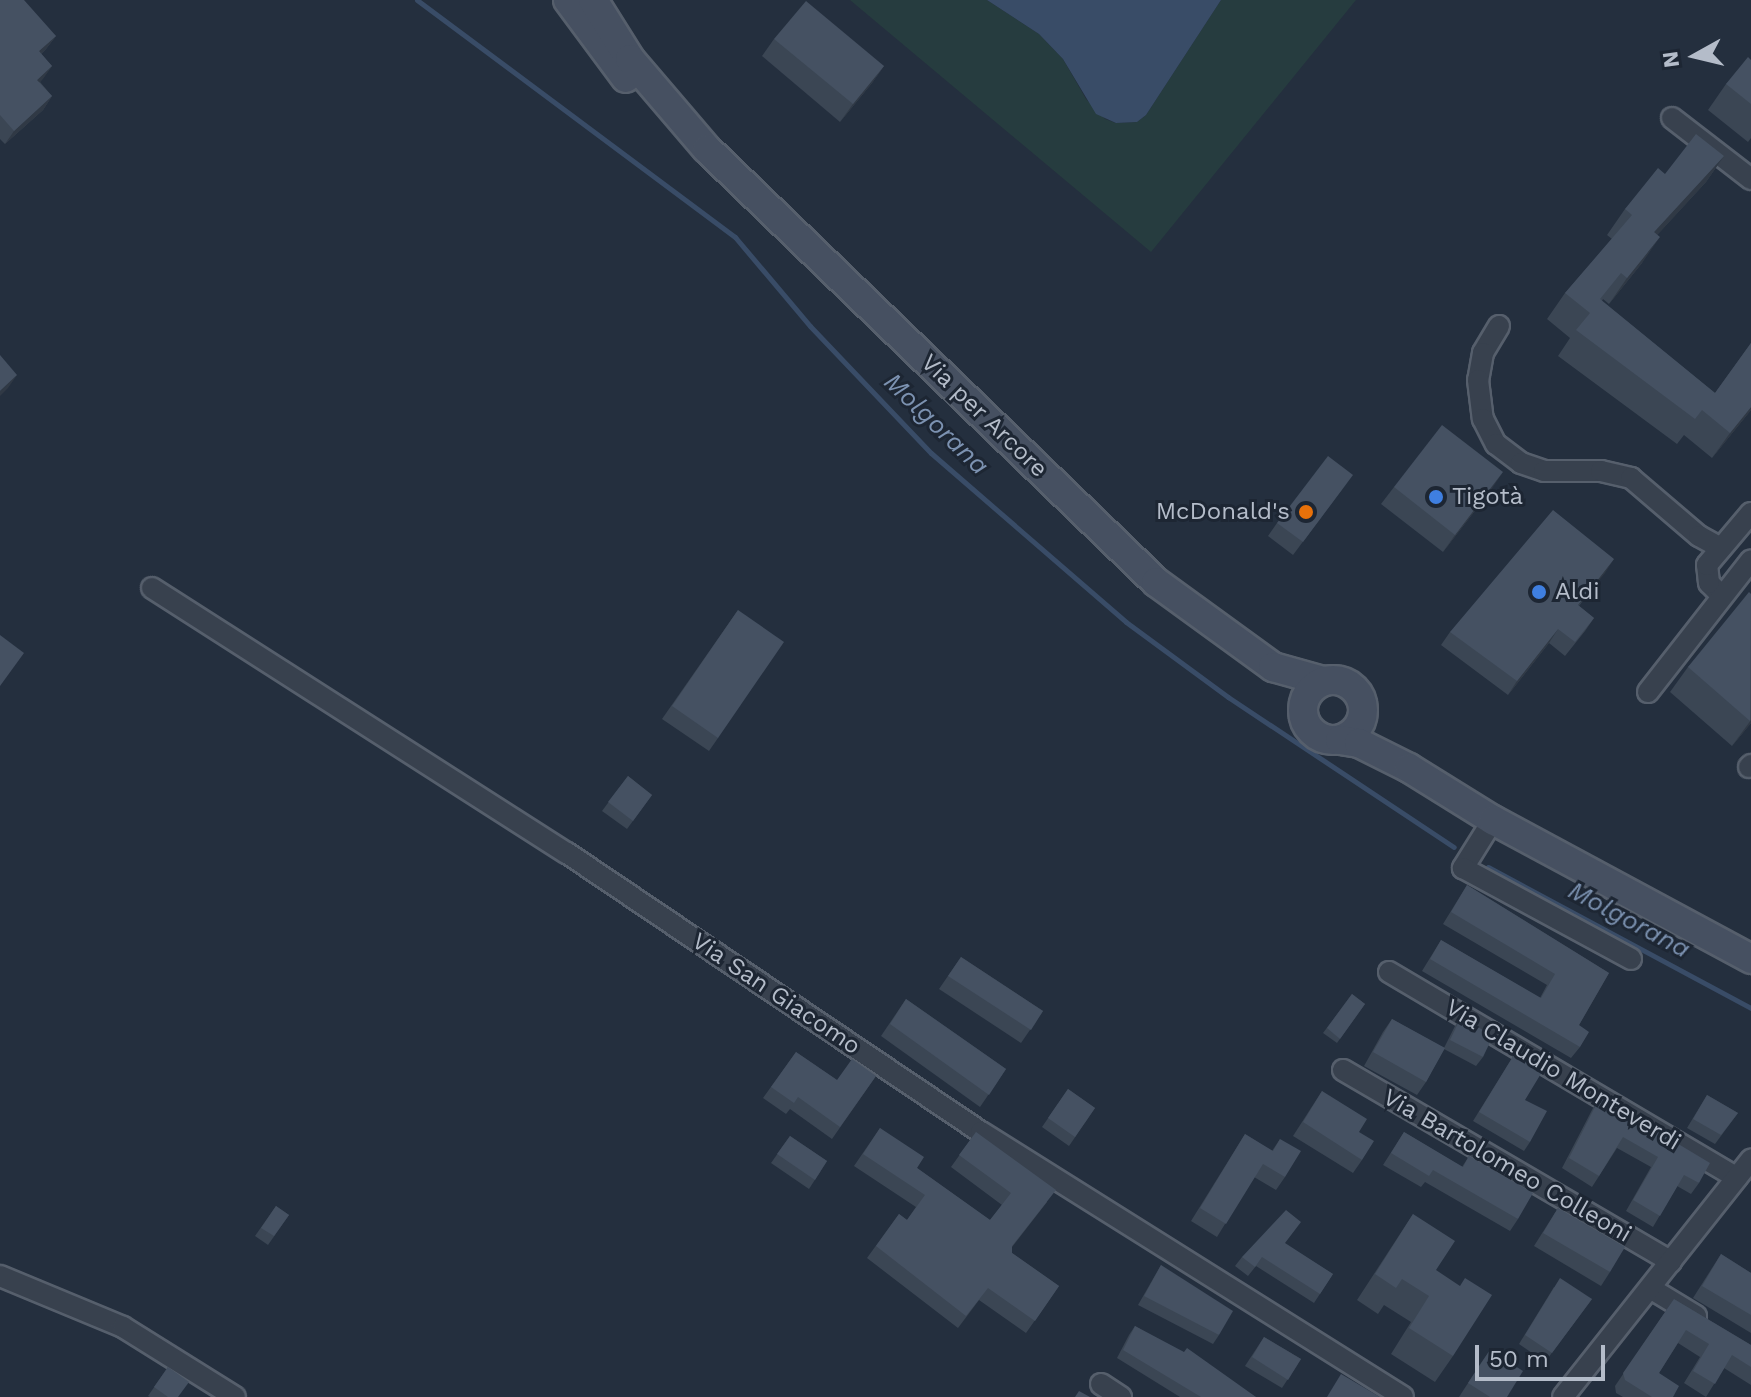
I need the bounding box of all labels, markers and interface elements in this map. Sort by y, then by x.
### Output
north arrow [1655,16,1735,96]
text: N [1657,50,1684,69]
street label: Via per Arcore [914,348,1054,484]
water label: Molgorana [877,366,995,482]
place label: Tigotà [1452,483,1523,511]
marker: Tigotà [1427,488,1445,506]
place label: McDonald's [1156,498,1290,526]
marker: McDonald's [1297,503,1315,521]
place label: Aldi [1555,578,1600,606]
marker: Aldi [1530,583,1548,601]
water label: Molgorana [1563,875,1695,965]
street label: Via San Giacomo [686,927,866,1061]
street label: Via Claudio Monteverdi [1440,993,1686,1157]
street label: Via Bartolomeo Colleoni [1377,1083,1637,1249]
scale bar [1479,1329,1609,1379]
text: 50 m [1489,1345,1549,1373]

